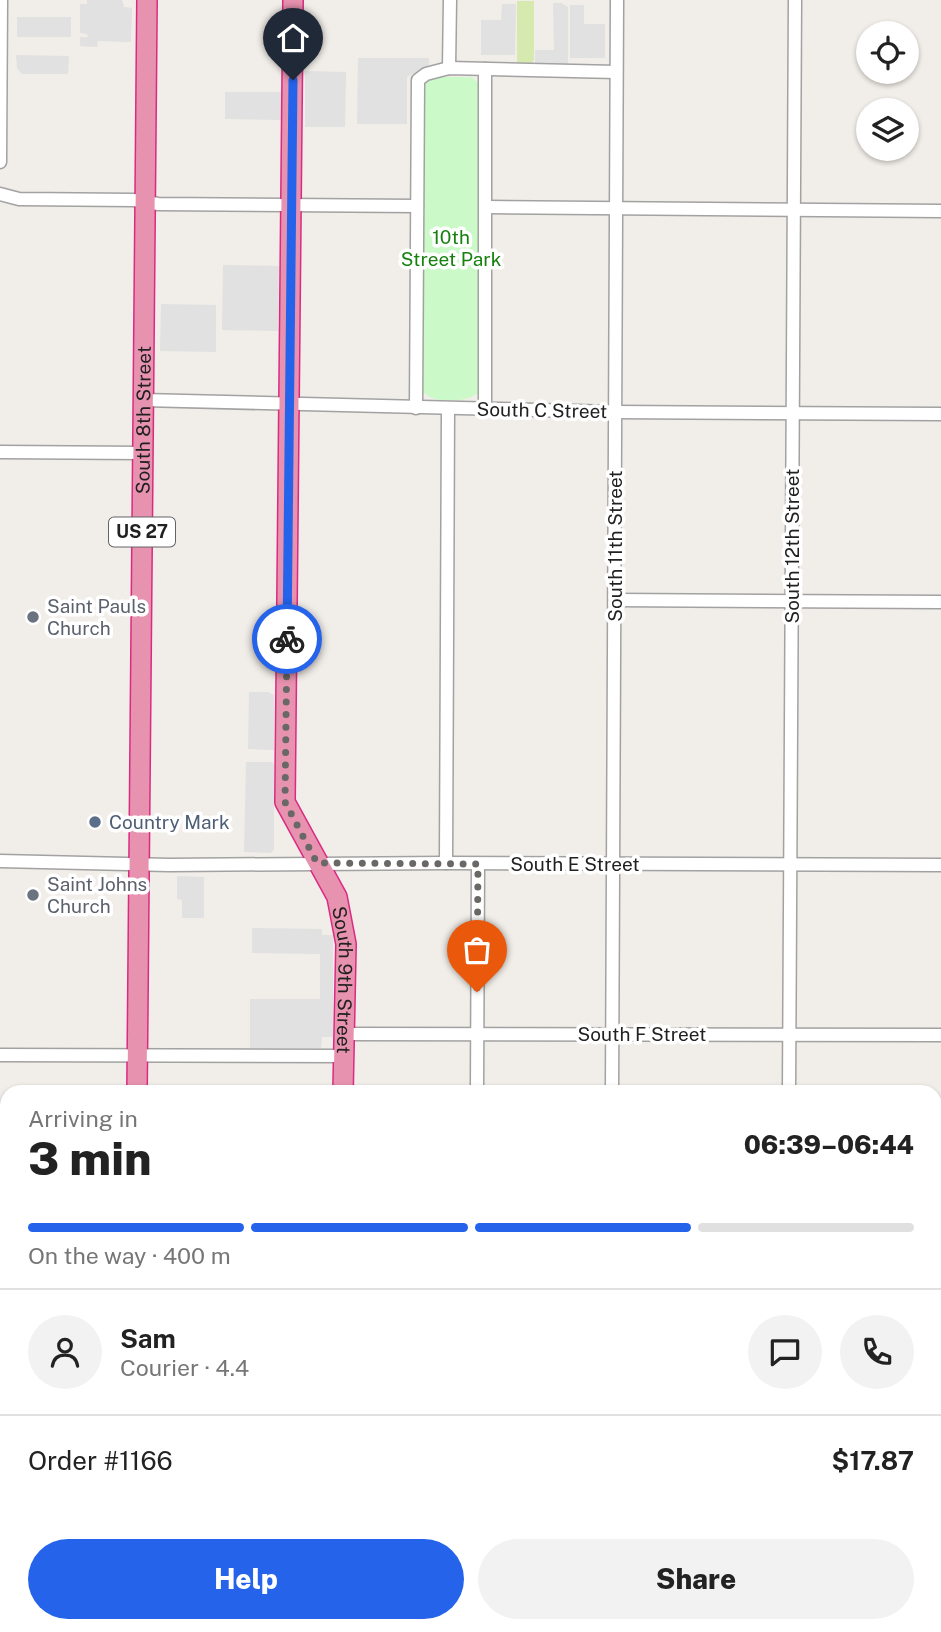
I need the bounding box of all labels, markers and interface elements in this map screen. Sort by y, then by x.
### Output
pin [263,8,323,80]
icon: home [274,19,312,57]
map controls [856,21,919,161]
button: locate [856,21,919,84]
button: layers [856,98,919,161]
park label: 10th Street Park [401,226,502,270]
street label: South 8th Street [131,346,155,494]
street label: South C Street [476,398,608,422]
street label: South 12th Street [781,469,803,623]
street label: South 11th Street [604,470,626,622]
road number: US 27 [109,518,175,546]
place label: Saint Pauls Church [47,595,146,639]
courier [252,604,322,674]
marker: Saint Pauls Church [25,609,41,625]
icon: bike [268,620,306,658]
place label: Country Mark [109,811,230,833]
marker: Country Mark [87,814,103,830]
street label: South E Street [510,853,640,875]
place label: Saint Johns Church [47,873,147,917]
marker: Saint Johns Church [25,887,41,903]
street label: South 9th Street [328,904,357,1054]
pin [447,920,507,992]
icon: bag [458,931,496,969]
street label: South F Street [578,1023,706,1045]
text: Arriving in [28,1105,138,1132]
text: 06:39–06:44 [744,1129,914,1160]
text: 3 min [28,1131,152,1185]
text: On the way · 400 m [28,1242,231,1269]
button: person [28,1315,102,1389]
button: chat [748,1315,822,1389]
button: phone [840,1315,914,1389]
text: Sam [120,1323,176,1354]
text: Courier · 4.4 [120,1354,249,1381]
text: Order #1166 [28,1445,173,1476]
text: $17.87 [832,1445,914,1476]
button: Help [28,1539,464,1619]
button: Share [478,1539,914,1619]

